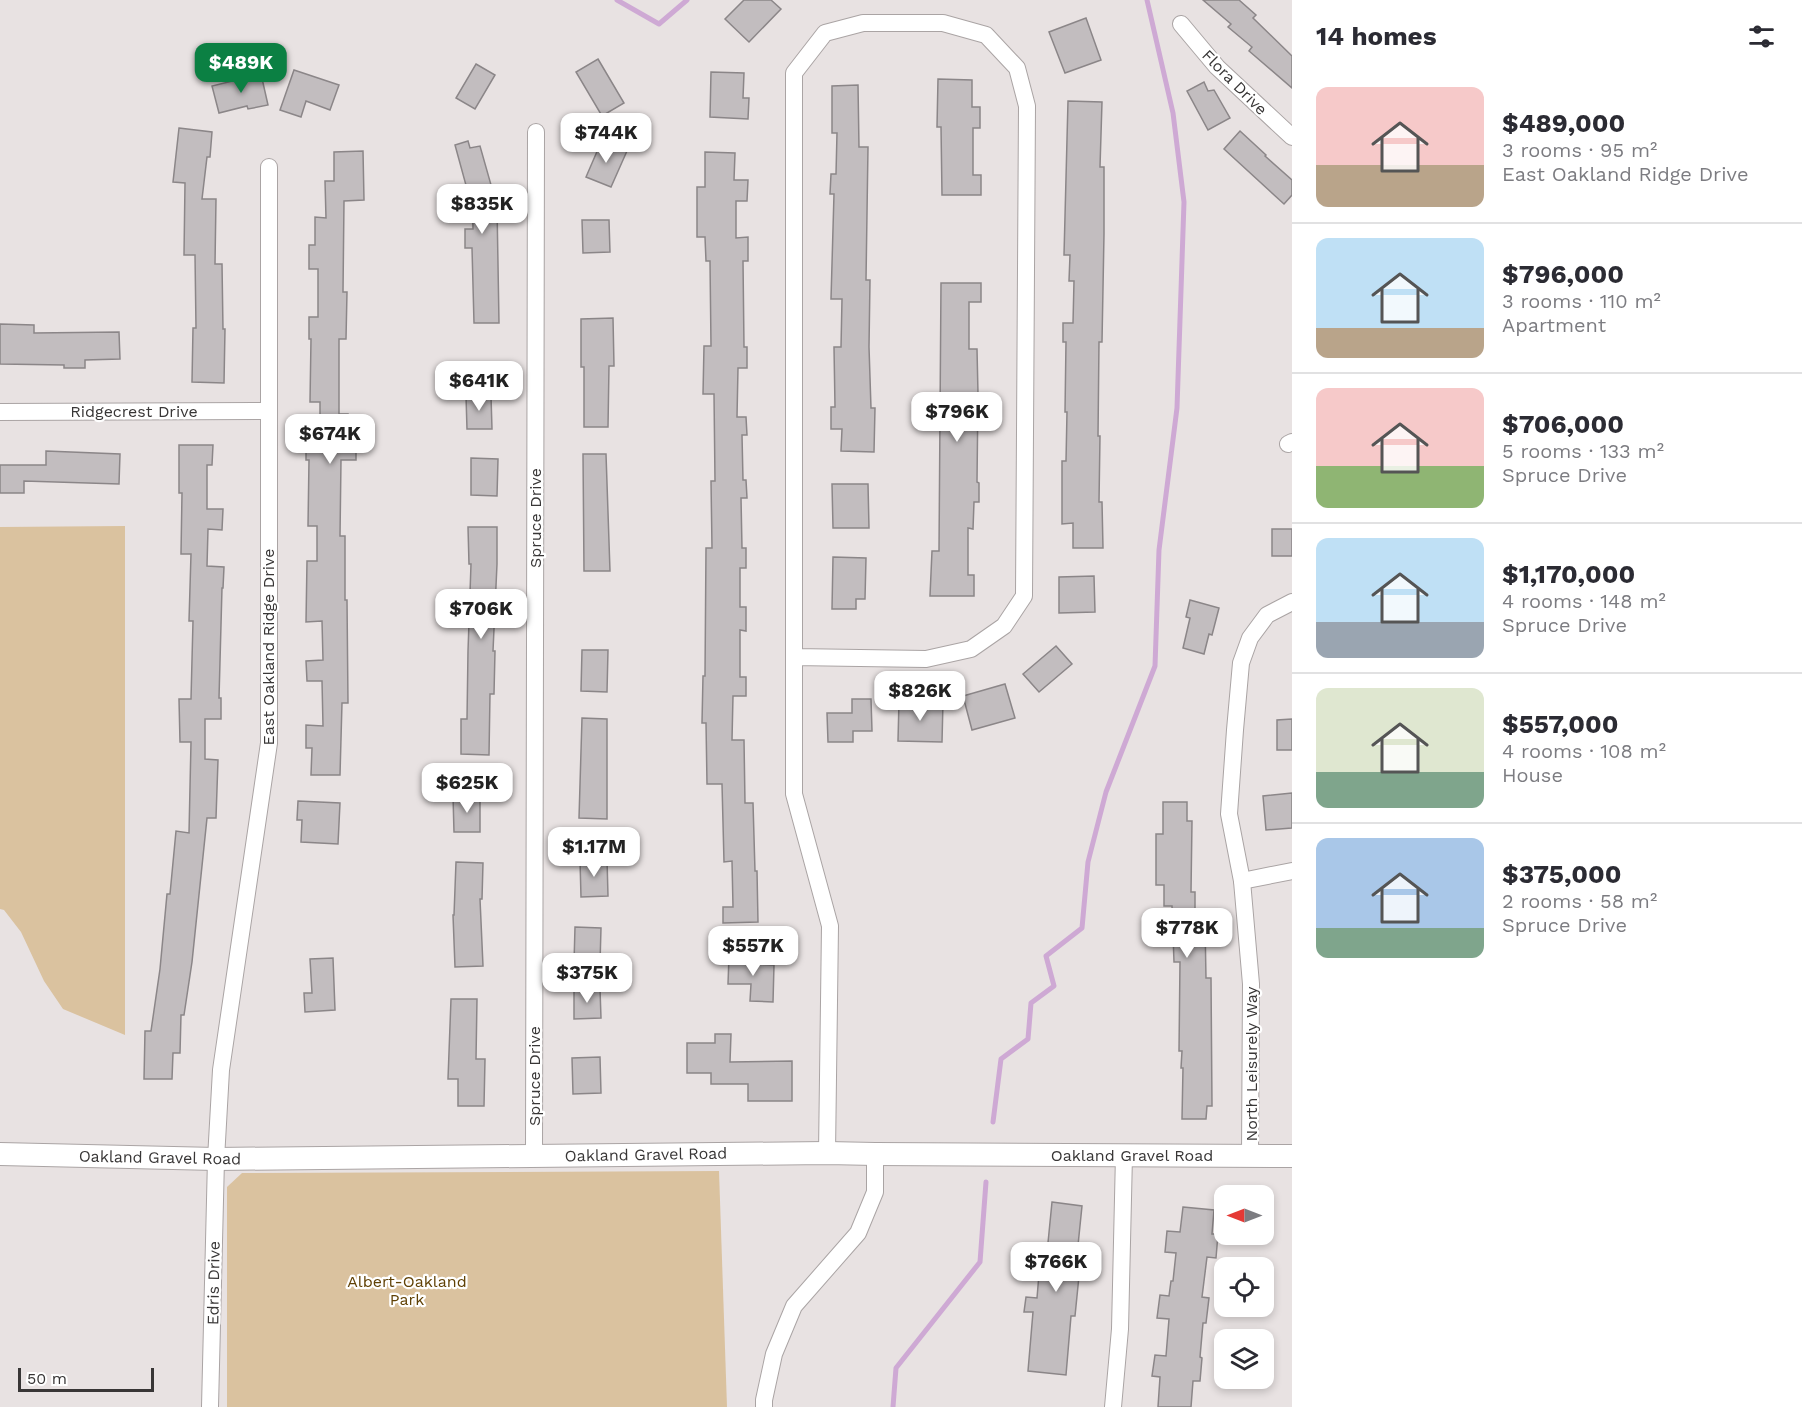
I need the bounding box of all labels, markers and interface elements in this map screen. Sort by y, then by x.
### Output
icon: filters [1745,20,1778,53]
text: 14 homes [1316,21,1437,51]
pin: $489K [199,43,283,94]
street label: Flora Drive [1198,46,1271,119]
text: $489K [209,50,273,74]
text: $489,000 [1502,108,1625,138]
icon: home [1364,111,1436,183]
pin: $744K [564,113,648,164]
text: $744K [575,120,637,144]
text: 3 rooms · 95 m² [1502,138,1657,162]
text: East Oakland Ridge Drive [1502,162,1748,186]
pin: $835K [440,184,524,235]
text: $835K [451,191,513,215]
text: $796,000 [1502,259,1624,289]
icon: home [1364,262,1436,334]
text: 3 rooms · 110 m² [1502,289,1661,313]
text: Apartment [1502,313,1606,337]
pin: $641K [437,361,521,412]
text: $641K [449,368,509,392]
pin: $796K [915,392,999,443]
text: $796K [925,399,989,423]
street label: Ridgecrest Drive [70,402,198,421]
text: $706,000 [1502,409,1624,439]
icon: home [1364,412,1436,484]
pin: $674K [288,414,372,465]
text: $674K [299,421,361,445]
text: 5 rooms · 133 m² [1502,439,1664,463]
text: Spruce Drive [1502,463,1627,487]
street label: Spruce Drive [526,468,545,568]
street label: East Oakland Ridge Drive [259,548,278,746]
text: $1,170,000 [1502,559,1635,589]
icon: home [1364,562,1436,634]
pin: $706K [439,589,523,640]
text: 4 rooms · 148 m² [1502,589,1666,613]
text: $706K [449,596,513,620]
text: Spruce Drive [1502,613,1627,637]
pin: $826K [878,671,962,722]
text: $826K [888,678,952,702]
text: $557,000 [1502,709,1618,739]
icon: home [1364,712,1436,784]
text: 4 rooms · 108 m² [1502,739,1666,763]
pin: $625K [425,763,509,814]
text: House [1502,763,1563,787]
text: $625K [436,770,498,794]
pin: $1.17M [545,827,643,878]
text: $1.17M [562,834,626,858]
text: $375,000 [1502,859,1622,889]
icon: home [1364,862,1436,934]
text: 2 rooms · 58 m² [1502,889,1657,913]
pin: $778K [1145,908,1229,959]
text: Spruce Drive [1502,913,1627,937]
text: $778K [1155,915,1219,939]
pin: $557K [711,926,795,977]
text: $557K [722,933,784,957]
pin: $375K [545,953,629,1004]
text: $375K [556,960,618,984]
street label: North Leisurely Way [1242,986,1261,1141]
street label: Spruce Drive [525,1026,544,1126]
street label: Oakland Gravel Road [565,1144,727,1165]
street label: Oakland Gravel Road [1051,1146,1213,1165]
street label: Oakland Gravel Road [79,1147,241,1168]
north arrow [1214,1185,1274,1245]
map controls [1214,1185,1274,1389]
street label: Edris Drive [203,1241,224,1325]
pin: $766K [1014,1242,1098,1293]
text: $766K [1025,1249,1087,1273]
button: locate [1214,1257,1274,1317]
park label: Albert-Oakland Park [347,1272,467,1309]
button: layers [1214,1329,1274,1389]
scale bar [18,1365,154,1392]
text: 50 m [27,1369,67,1388]

